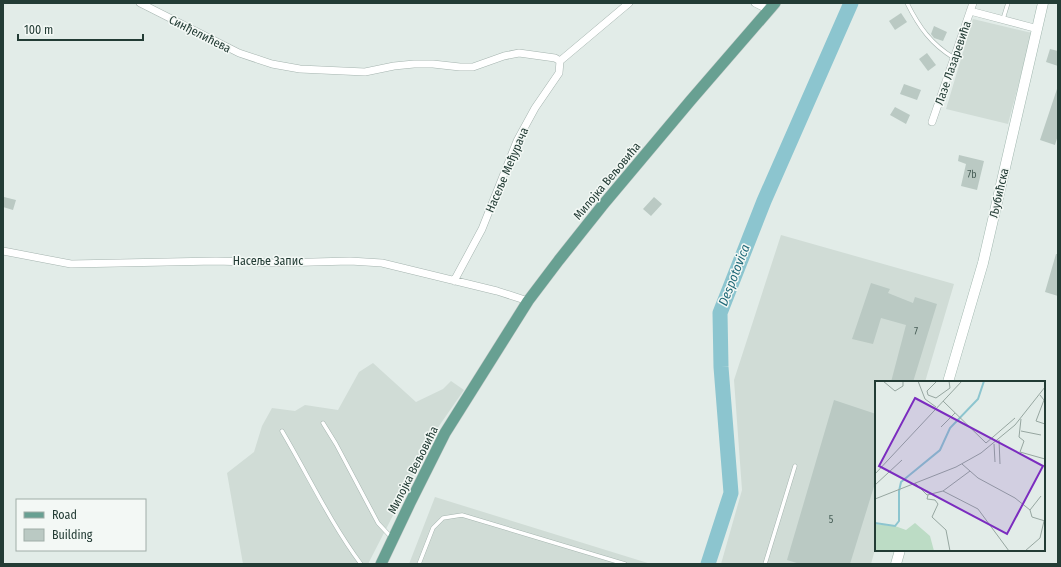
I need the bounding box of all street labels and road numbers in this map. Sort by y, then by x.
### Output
street label: Синђелићева [167,12,233,56]
street label: Лазе Лазаревића [932,19,974,107]
street label: Насеље Међурача [483,125,531,215]
street label: Милојка Вељовића [571,139,643,222]
street label: Љубићска [986,167,1012,219]
street label: Насеље Запис [233,254,303,268]
street label: Милојка Вељовића [385,424,441,516]

